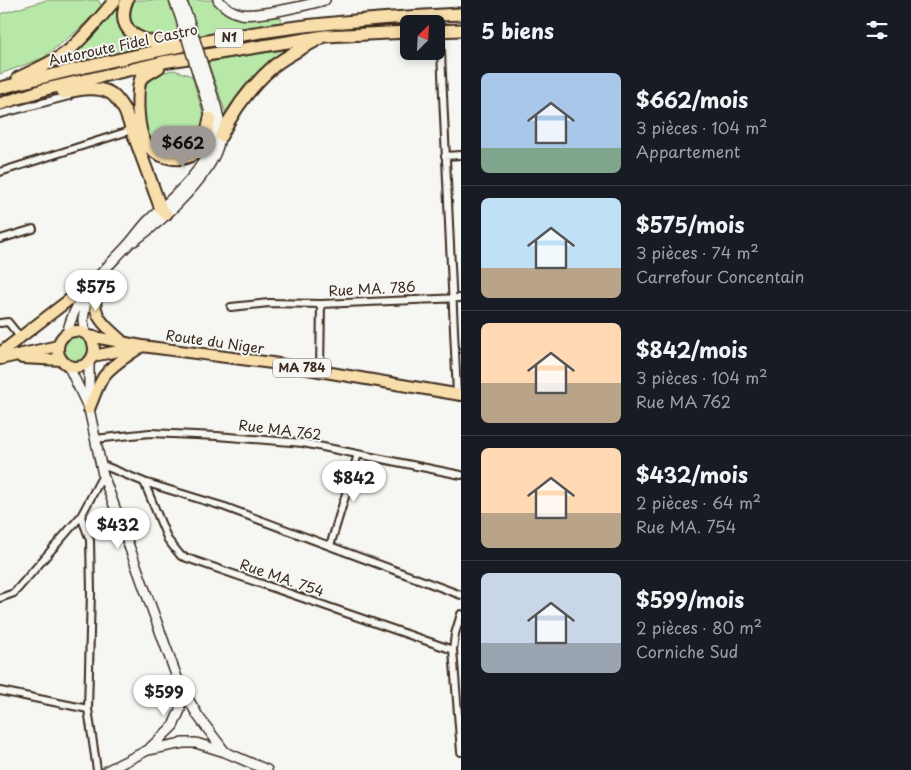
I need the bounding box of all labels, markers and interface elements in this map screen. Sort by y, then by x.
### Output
text: 5 biens [481,14,554,46]
north arrow [400,15,445,60]
map controls [400,15,445,60]
icon: filters [863,16,891,44]
street label: Autoroute Fidel Castro [46,18,200,71]
road number: N1 [215,28,243,48]
text: $662/mois [636,83,748,115]
icon: home [521,93,581,153]
text: 3 pièces · 104 m² [636,115,767,139]
pin: $662 [153,126,213,168]
text: $662 [162,130,204,154]
text: Appartement [636,139,740,163]
text: $575/mois [636,208,744,240]
icon: home [521,218,581,278]
text: 3 pièces · 74 m² [636,240,759,264]
text: Carrefour Concentain [636,264,804,288]
pin: $575 [66,270,126,312]
text: $575 [76,274,116,298]
street label: Rue MA. 786 [328,276,416,301]
street label: Route du Niger [164,324,266,359]
text: $842/mois [636,333,747,365]
icon: home [521,343,581,403]
road number: MA 784 [273,358,331,378]
text: 3 pièces · 104 m² [636,365,767,389]
text: Rue MA 762 [636,389,731,413]
street label: Rue MA 762 [237,414,323,445]
text: $432/mois [636,458,748,490]
pin: $842 [324,460,384,503]
text: $842 [333,465,375,489]
icon: home [521,468,581,528]
text: 2 pièces · 64 m² [636,490,761,514]
pin: $432 [88,508,148,550]
text: $432 [97,512,139,536]
text: Rue MA. 754 [636,514,736,538]
street label: Rue MA. 754 [237,553,327,602]
text: $599/mois [636,583,744,615]
icon: home [521,593,581,653]
text: 2 pièces · 80 m² [636,615,762,639]
text: Corniche Sud [636,639,738,663]
pin: $599 [134,674,194,717]
text: $599 [144,679,184,703]

